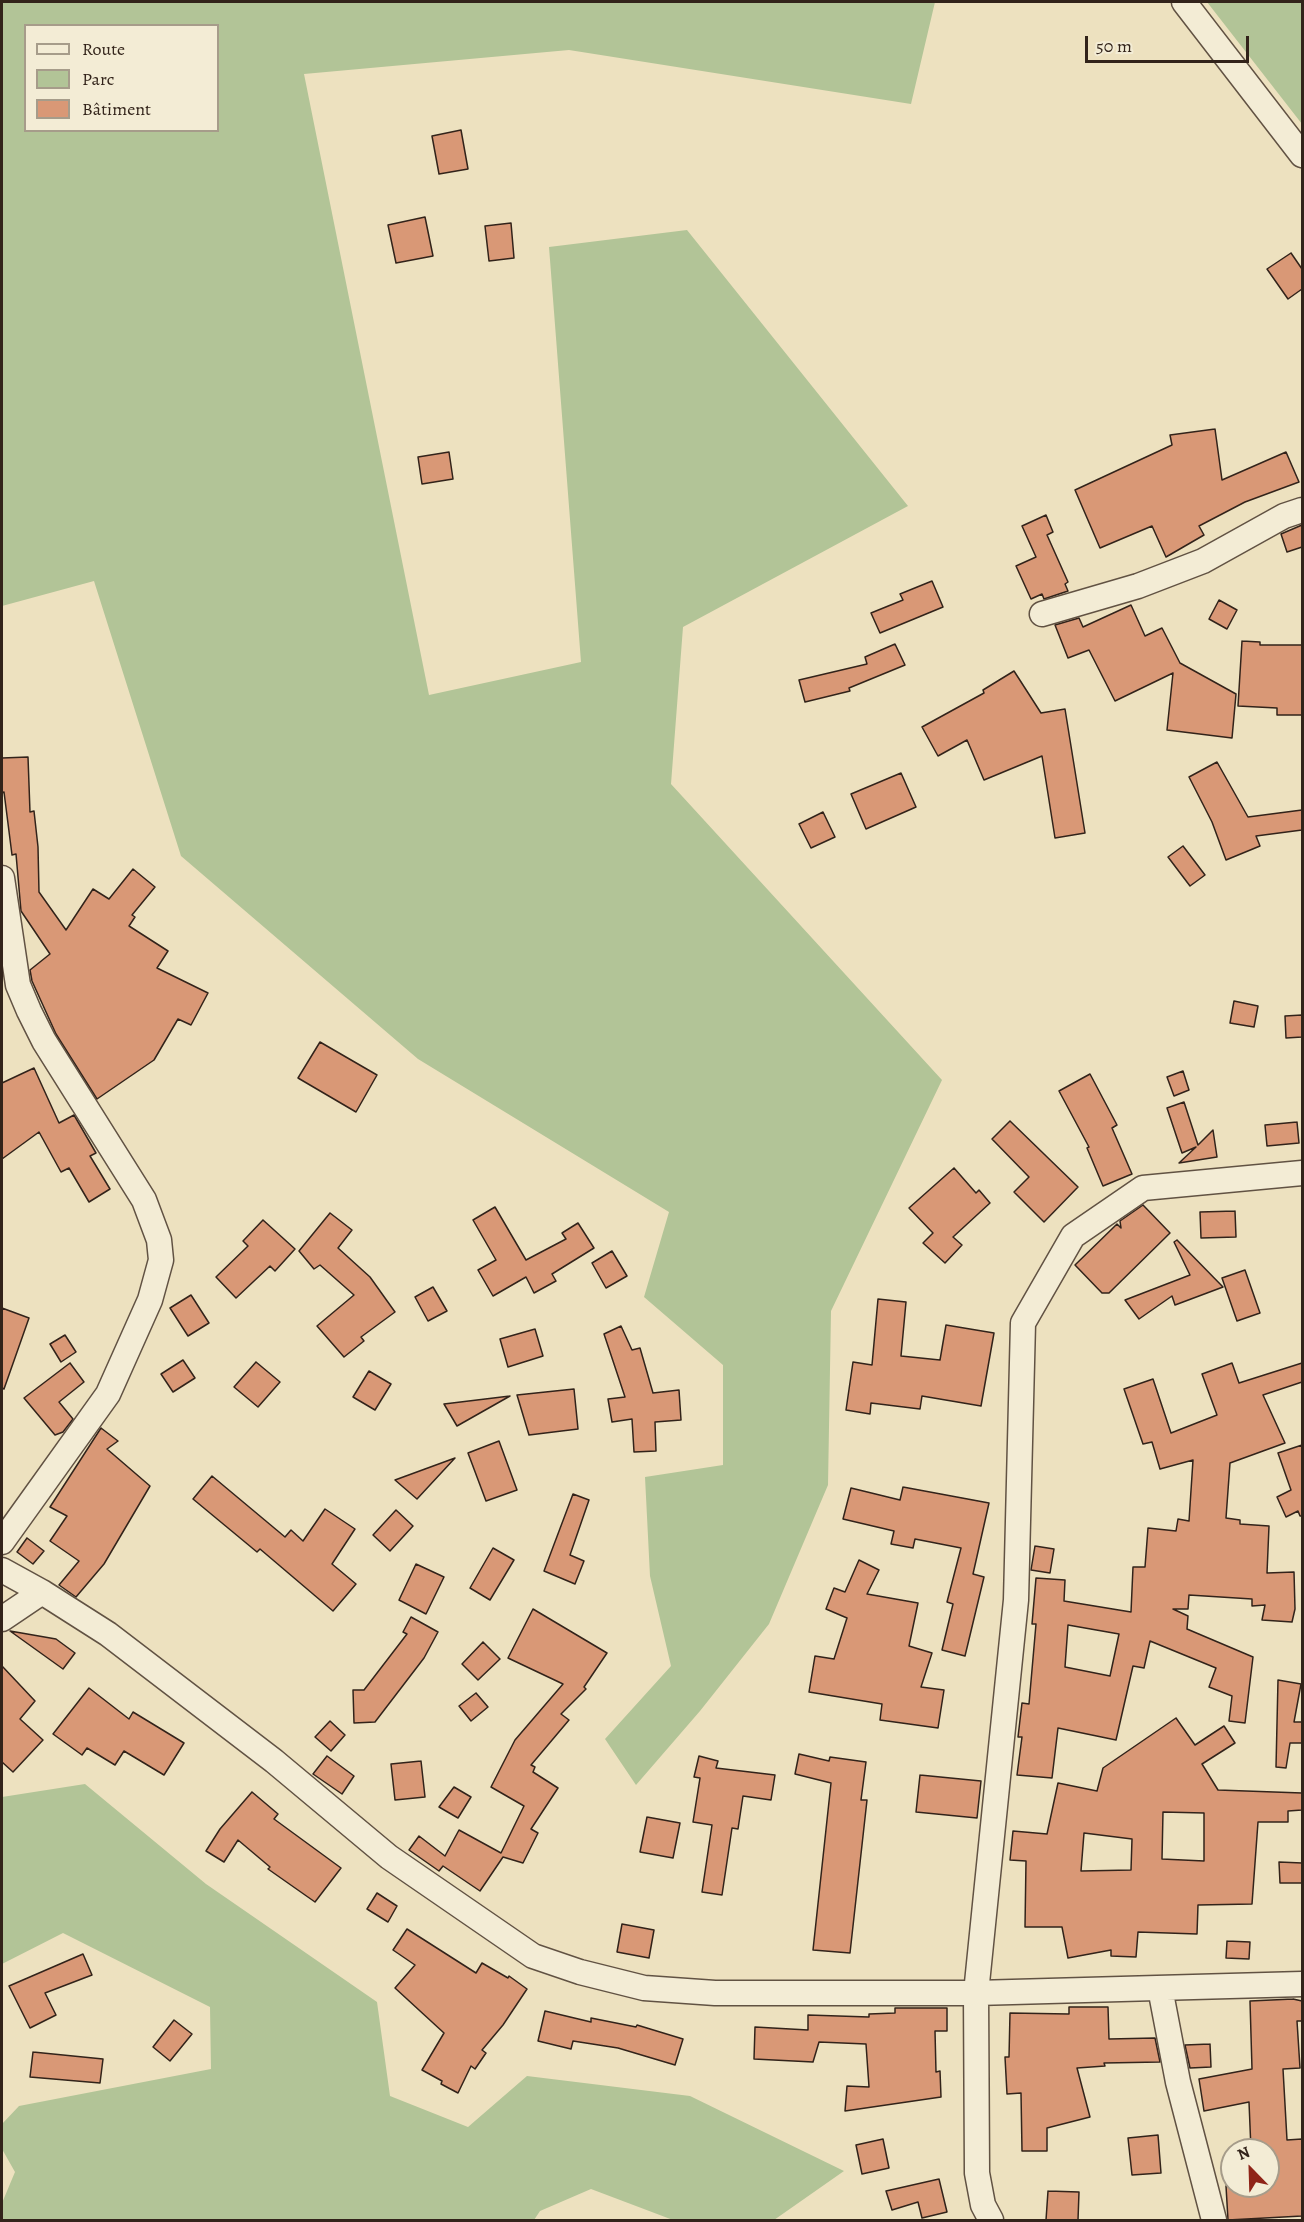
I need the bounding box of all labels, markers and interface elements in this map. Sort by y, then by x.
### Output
legend [24,24,219,132]
scale bar [1088,24,1252,62]
text: 50 m [1096,34,1132,58]
text: Route [82,37,125,61]
text: Parc [82,67,114,91]
text: Bâtiment [82,97,151,121]
north arrow [1220,2138,1280,2198]
text: N [1234,2141,1253,2166]

